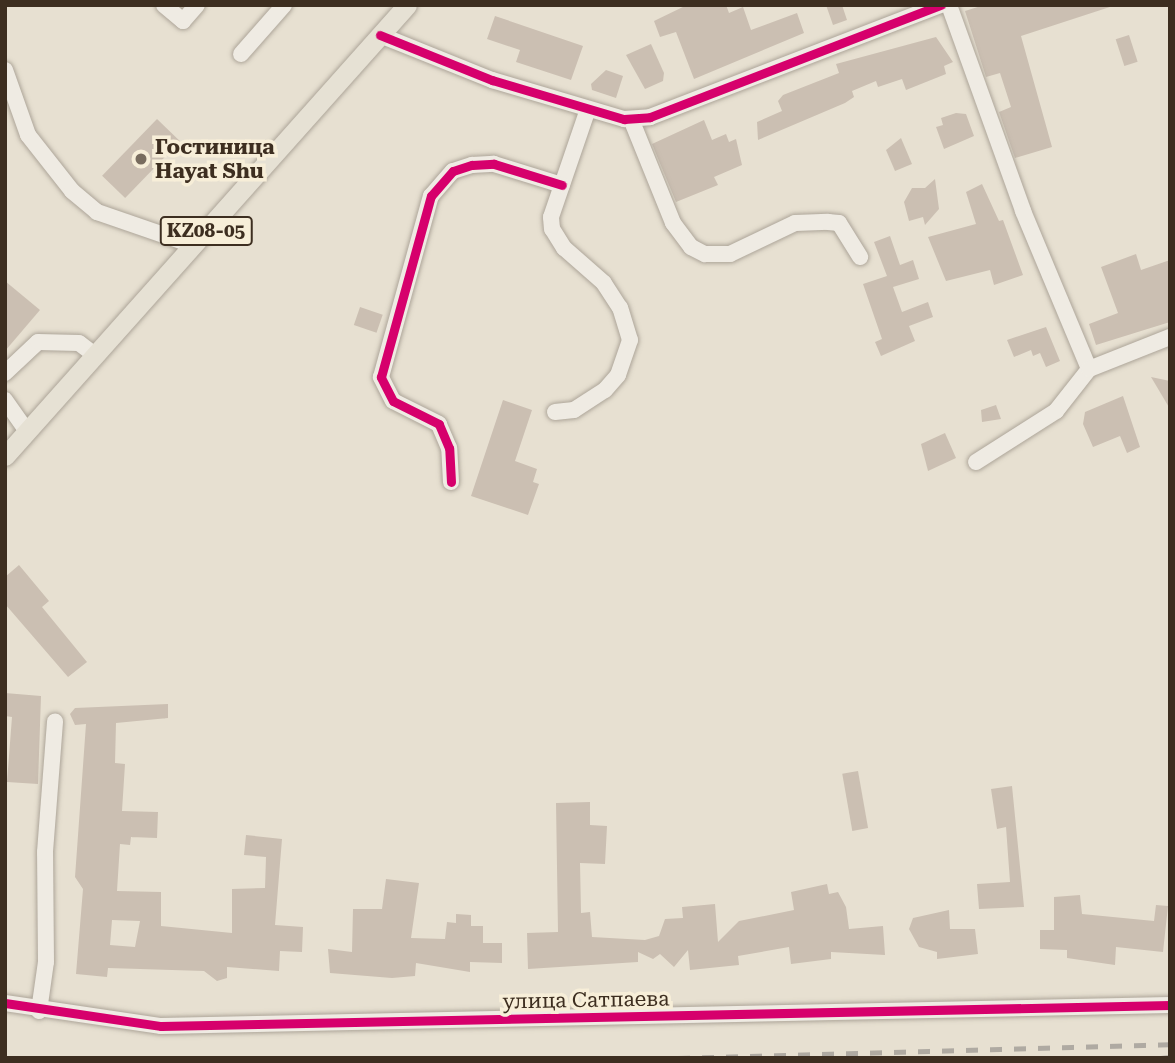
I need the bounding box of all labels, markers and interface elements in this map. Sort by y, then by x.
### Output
place label: Гостиница Hayat Shu [155,134,275,184]
marker: Гостиница Hayat Shu [133,151,149,167]
road number: KZ08-05 [159,216,253,246]
street label: улица Сатпаева [502,986,670,1014]

